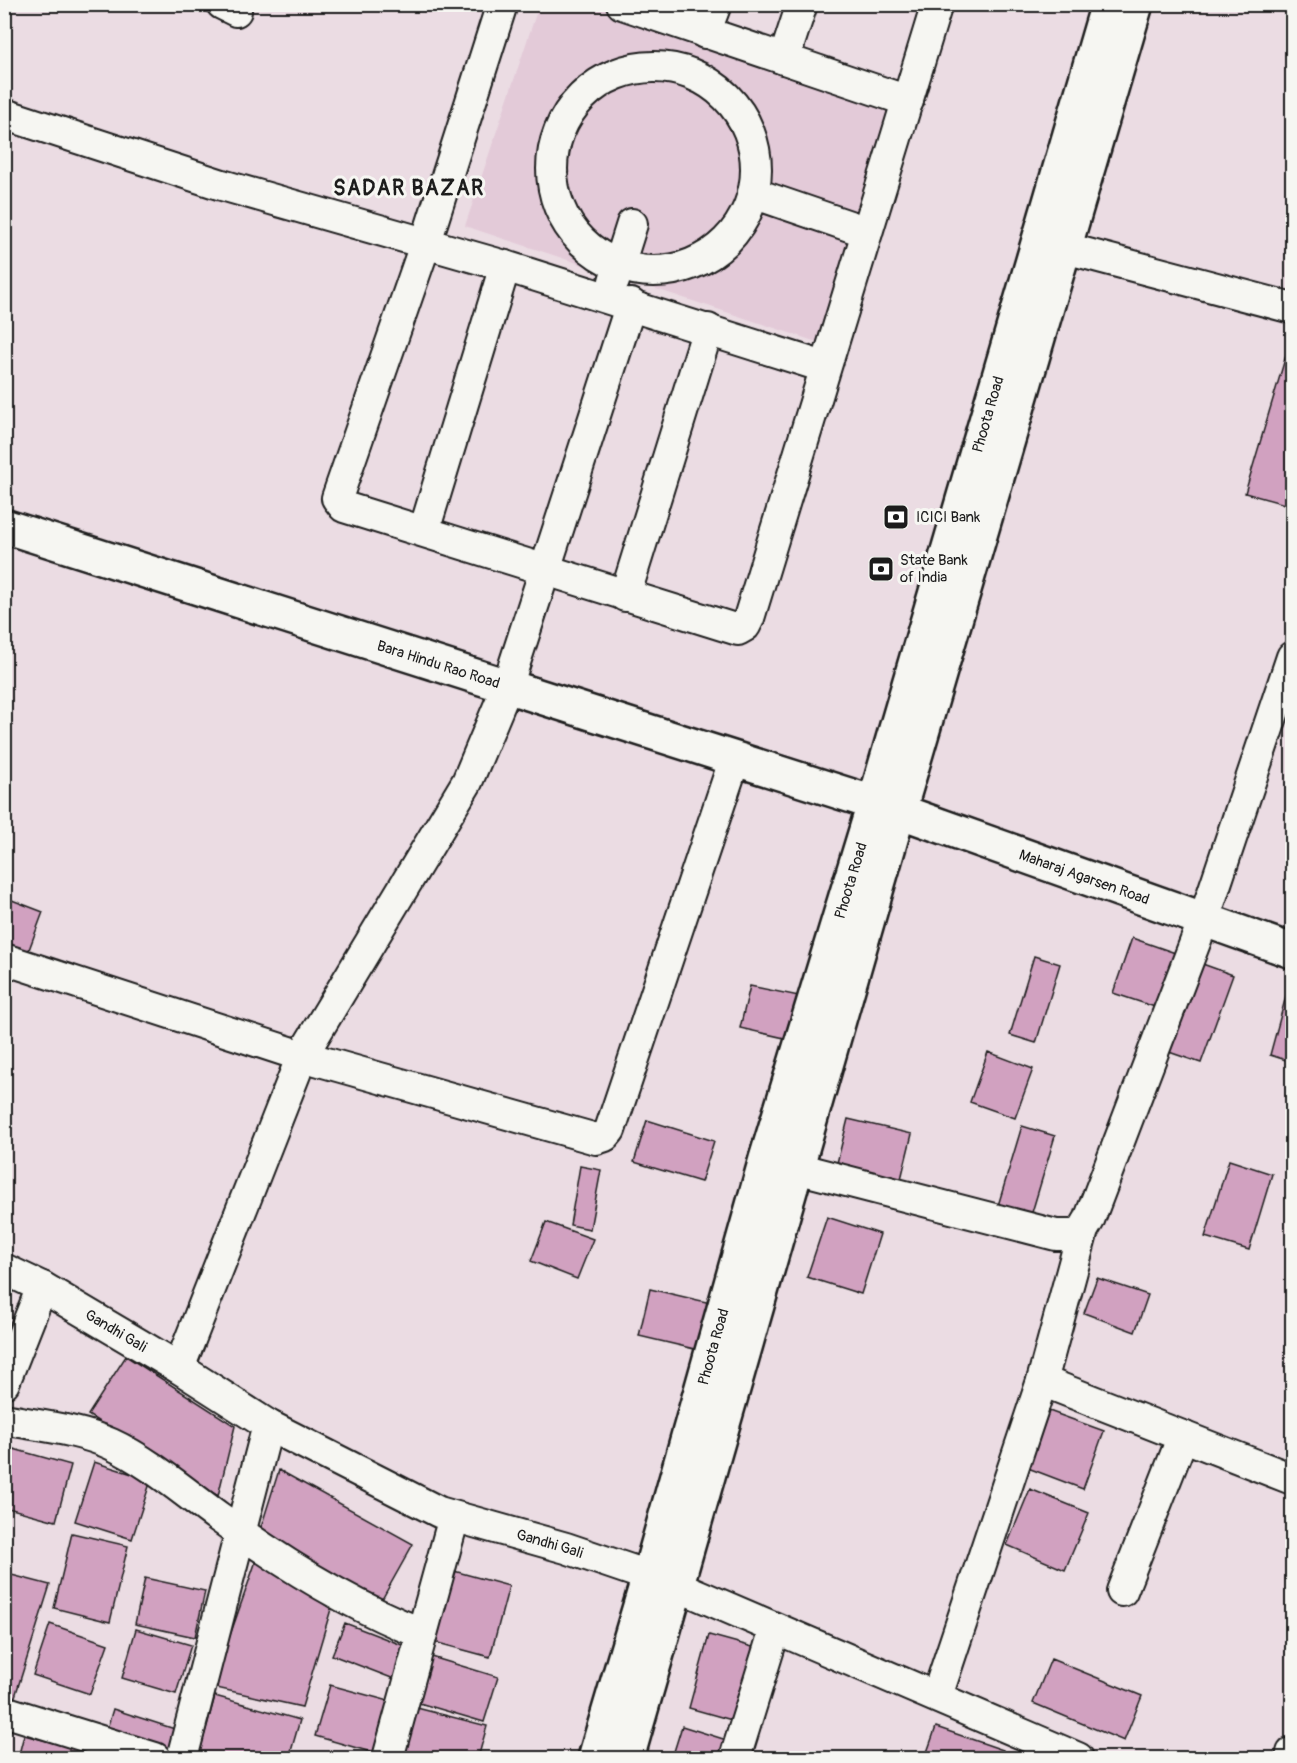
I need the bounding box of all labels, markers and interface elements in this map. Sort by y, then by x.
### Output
district label: SADAR BAZAR [333,175,485,202]
street label: Phoota Road [968,374,1009,455]
bank icon: ICICI Bank [881,502,911,532]
place label: ICICI Bank [916,508,981,527]
place label: State Bank of India [900,551,969,587]
bank icon: State Bank of India [866,554,896,584]
street label: Bara Hindu Rao Road [375,636,502,693]
street label: Phoota Road [831,840,872,921]
street label: Maharaj Agarsen Road [1016,846,1152,909]
street label: Gandhi Gali [81,1306,150,1357]
street label: Phoota Road [694,1306,734,1387]
street label: Gandhi Gali [514,1525,586,1563]

